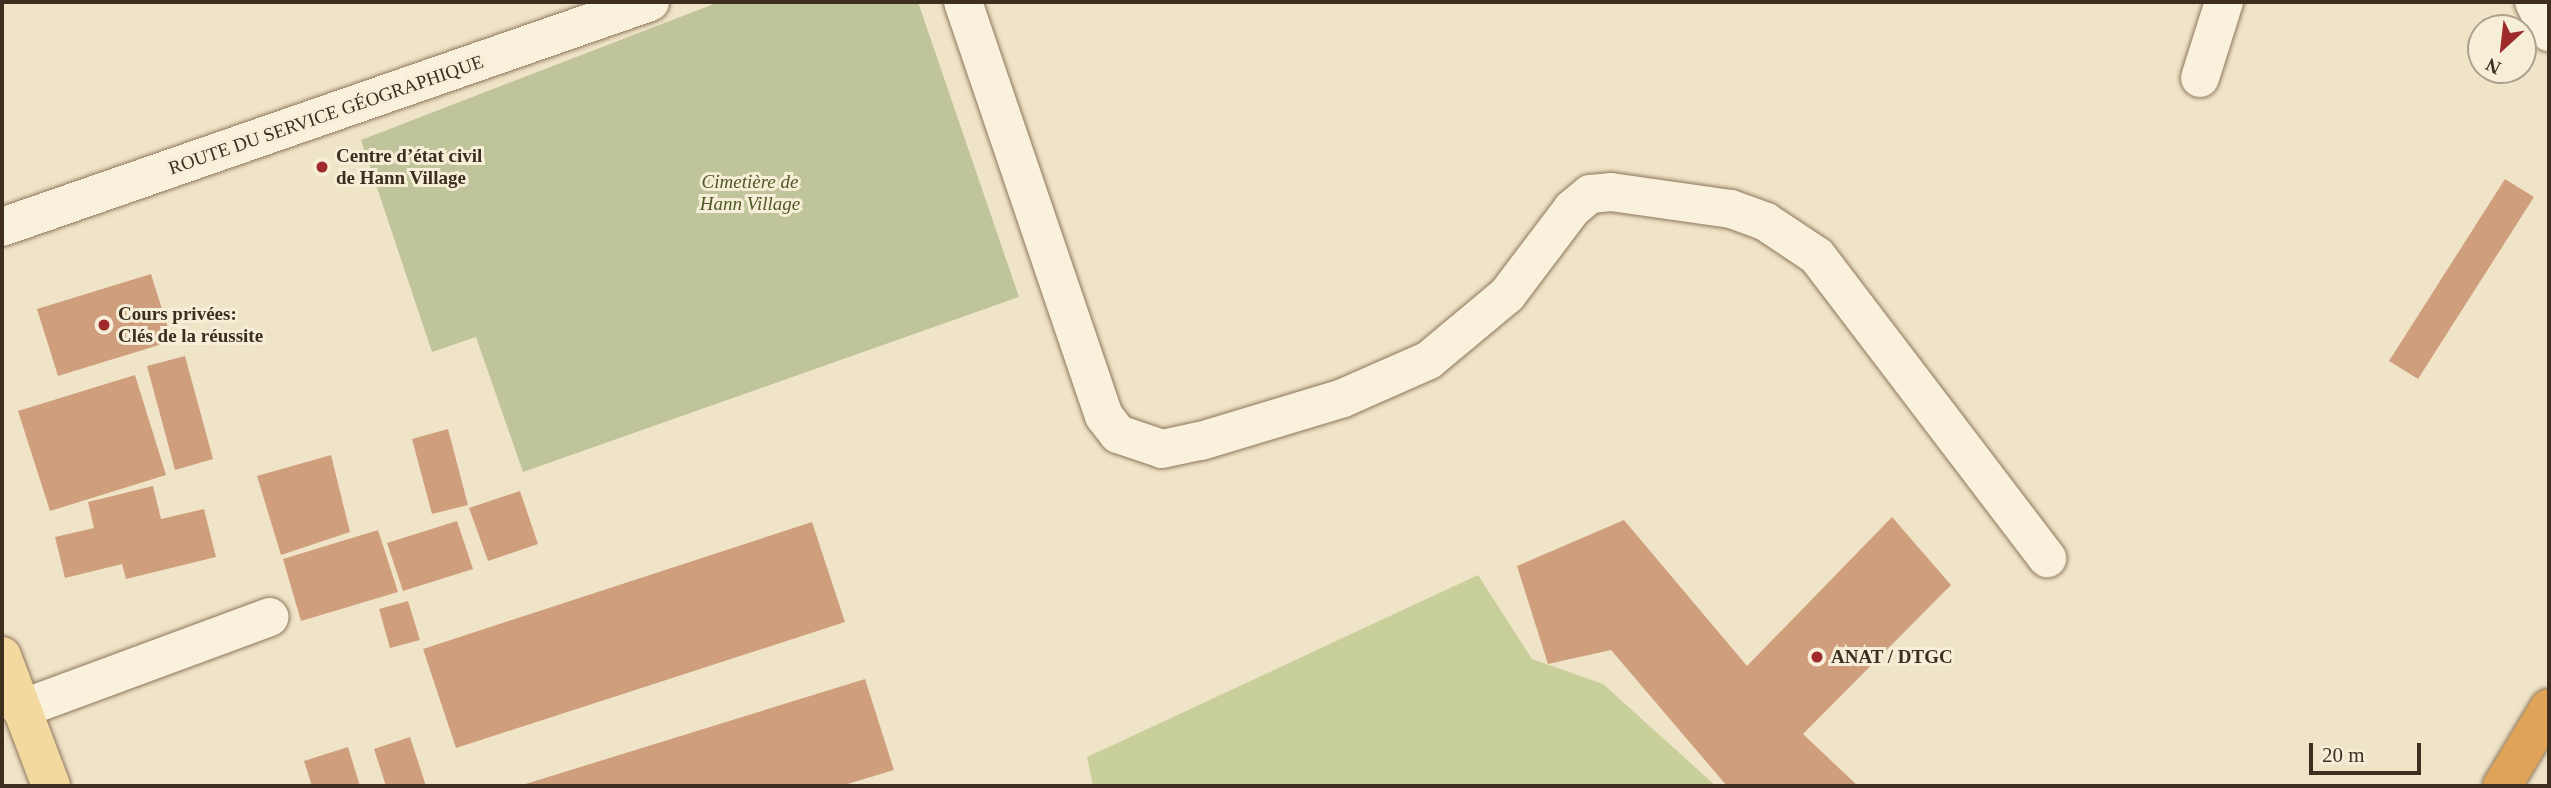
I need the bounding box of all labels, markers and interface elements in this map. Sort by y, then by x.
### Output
north arrow [2467,14,2537,84]
street label: ROUTE DU SERVICE GÉOGRAPHIQUE [166,50,486,180]
text: N [2482,54,2504,79]
place label: Centre d’état civil de Hann Village [336,145,482,189]
marker: Centre d’état civil de Hann Village [314,159,330,175]
park label: Cimetière de Hann Village [700,171,800,215]
place label: Cours privées: Clés de la réussite [118,303,263,347]
marker: Cours privées: Clés de la réussite [96,317,112,333]
place label: ANAT / DTGC [1831,646,1953,668]
marker: ANAT / DTGC [1809,649,1825,665]
scale bar [2313,728,2425,772]
text: 20 m [2322,743,2365,767]

